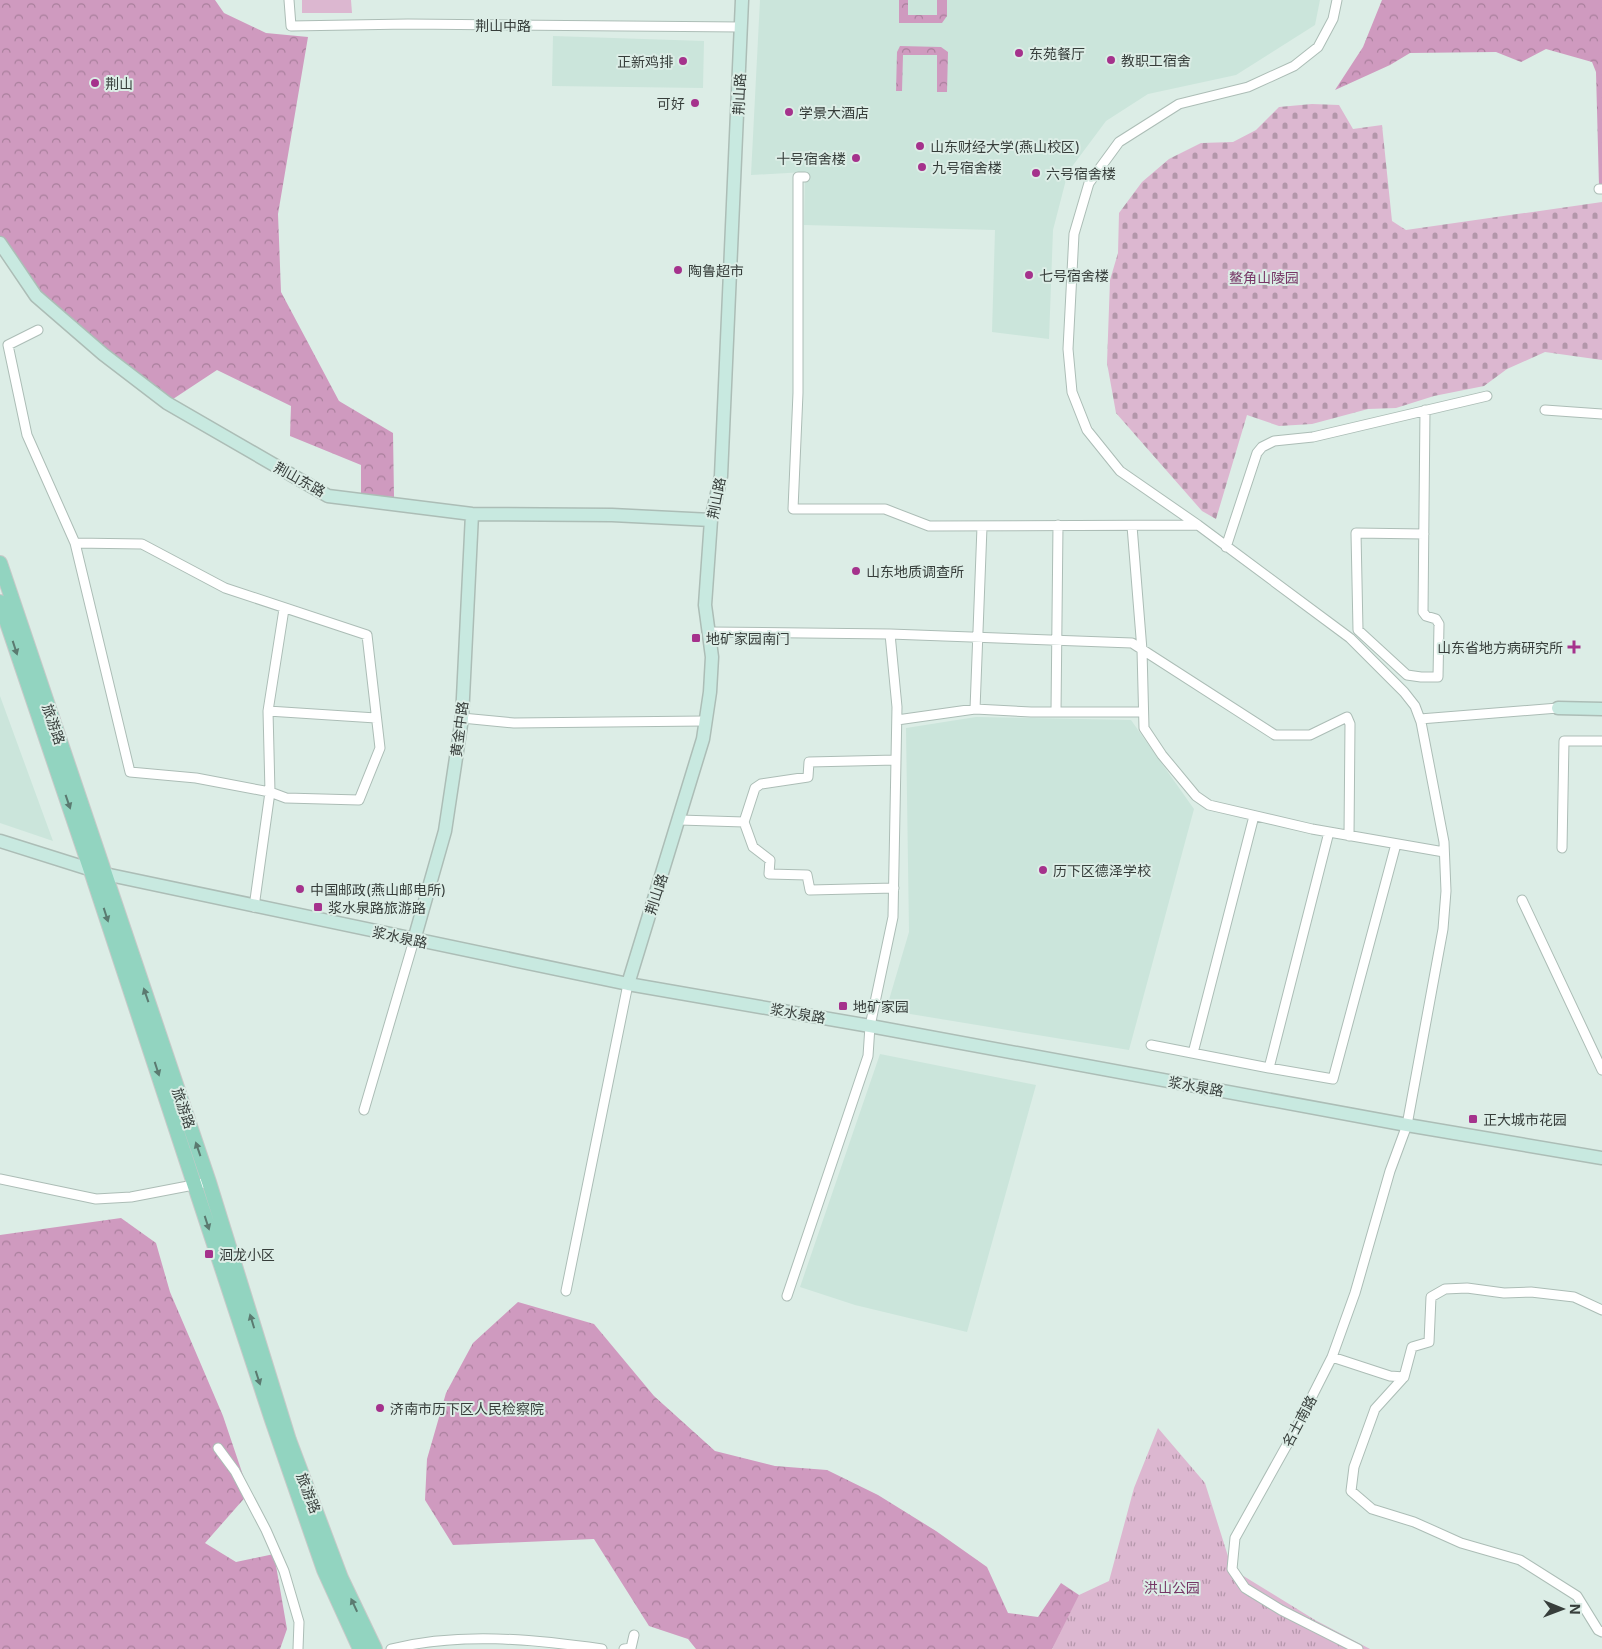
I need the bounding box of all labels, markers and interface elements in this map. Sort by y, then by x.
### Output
street label: 荆山中路 [475,17,531,34]
place label: 东苑餐厅 [1029,45,1085,62]
marker: 东苑餐厅 [1013,47,1025,59]
place label: 教职工宿舍 [1121,52,1191,69]
place label: 正新鸡排 [617,53,673,70]
marker: 教职工宿舍 [1105,54,1117,66]
marker: 正新鸡排 [677,55,689,67]
street label: 荆山路 [729,73,749,115]
place label: 荆山 [105,75,133,92]
marker: 荆山 [89,77,101,89]
place label: 可好 [657,95,685,112]
marker: 可好 [689,97,701,109]
place label: 学景大酒店 [799,104,869,121]
marker: 学景大酒店 [783,106,795,118]
place label: 山东财经大学(燕山校区) [930,138,1080,155]
marker: 山东财经大学(燕山校区) [914,140,926,152]
place label: 十号宿舍楼 [776,150,846,167]
marker: 十号宿舍楼 [850,152,862,164]
place label: 九号宿舍楼 [932,159,1002,176]
marker: 九号宿舍楼 [916,161,928,173]
place label: 六号宿舍楼 [1046,165,1116,182]
marker: 六号宿舍楼 [1030,167,1042,179]
place label: 陶鲁超市 [688,262,744,279]
marker: 陶鲁超市 [672,264,684,276]
place label: 七号宿舍楼 [1039,267,1109,284]
marker: 七号宿舍楼 [1023,269,1035,281]
park label: 鳌角山陵园 [1229,269,1299,286]
street label: 荆山东路 [271,458,329,500]
street label: 荆山路 [704,476,728,520]
place label: 山东地质调查所 [866,563,964,580]
marker: 山东地质调查所 [850,565,862,577]
place label: 地矿家园南门 [706,630,790,647]
marker: 地矿家园南门 [690,632,702,644]
place label: 山东省地方病研究所 [1437,639,1563,656]
marker: 山东省地方病研究所 [1567,640,1581,654]
one-way arrow [12,641,19,656]
street label: 黄金中路 [447,700,471,758]
street label: 旅游路 [39,701,69,747]
one-way arrow [64,795,72,810]
place label: 历下区德泽学校 [1053,862,1151,879]
marker: 历下区德泽学校 [1037,864,1049,876]
street label: 荆山路 [641,871,671,917]
place label: 中国邮政(燕山邮电所) [310,881,446,898]
marker: 中国邮政(燕山邮电所) [294,883,306,895]
place label: 浆水泉路旅游路 [328,899,426,916]
marker: 浆水泉路旅游路 [312,901,324,913]
one-way arrow [102,907,110,922]
street label: 浆水泉路 [371,923,429,951]
one-way arrow [141,987,149,1002]
place label: 地矿家园 [853,998,909,1015]
street label: 浆水泉路 [769,1000,827,1026]
marker: 地矿家园 [837,1000,849,1012]
one-way arrow [153,1062,161,1077]
street label: 浆水泉路 [1167,1073,1225,1099]
street label: 旅游路 [169,1085,199,1131]
place label: 正大城市花园 [1483,1111,1567,1128]
marker: 正大城市花园 [1467,1113,1479,1125]
one-way arrow [193,1141,201,1156]
one-way arrow [204,1216,212,1231]
place label: 洄龙小区 [219,1246,275,1263]
marker: 洄龙小区 [203,1248,215,1260]
one-way arrow [247,1313,255,1328]
one-way arrow [255,1370,262,1385]
street label: 名士南路 [1278,1392,1320,1450]
place label: 济南市历下区人民检察院 [390,1400,544,1417]
marker: 济南市历下区人民检察院 [374,1402,386,1414]
street label: 旅游路 [294,1470,324,1516]
park label: 洪山公园 [1144,1579,1200,1596]
north arrow [1537,1584,1587,1634]
one-way arrow [350,1598,358,1612]
text: N [1567,1604,1584,1615]

